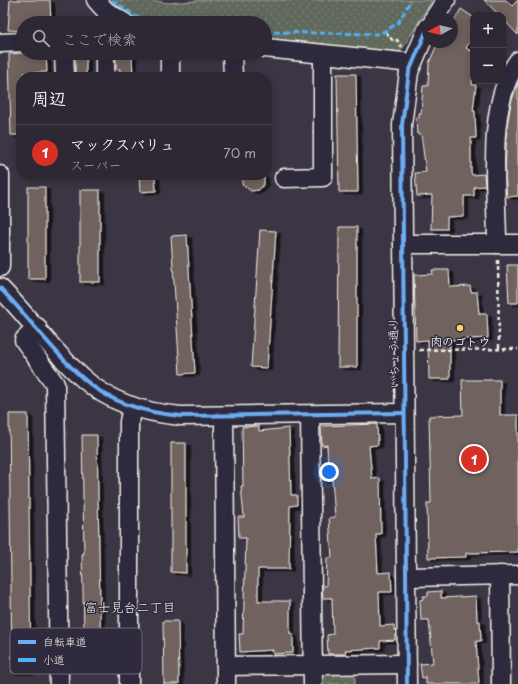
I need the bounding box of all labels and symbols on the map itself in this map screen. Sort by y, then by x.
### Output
north arrow [422,12,458,48]
street label: いちょう通り [383,317,403,389]
marker: 肉のゴトウ [455,323,465,333]
place label: 肉のゴトウ [430,332,490,350]
pin: 1 [461,444,487,474]
your location [319,462,339,482]
district label: 富士見台二丁目 [84,597,176,616]
legend [10,628,142,674]
text: 自転車道 [43,633,87,650]
text: 小道 [43,651,65,668]

